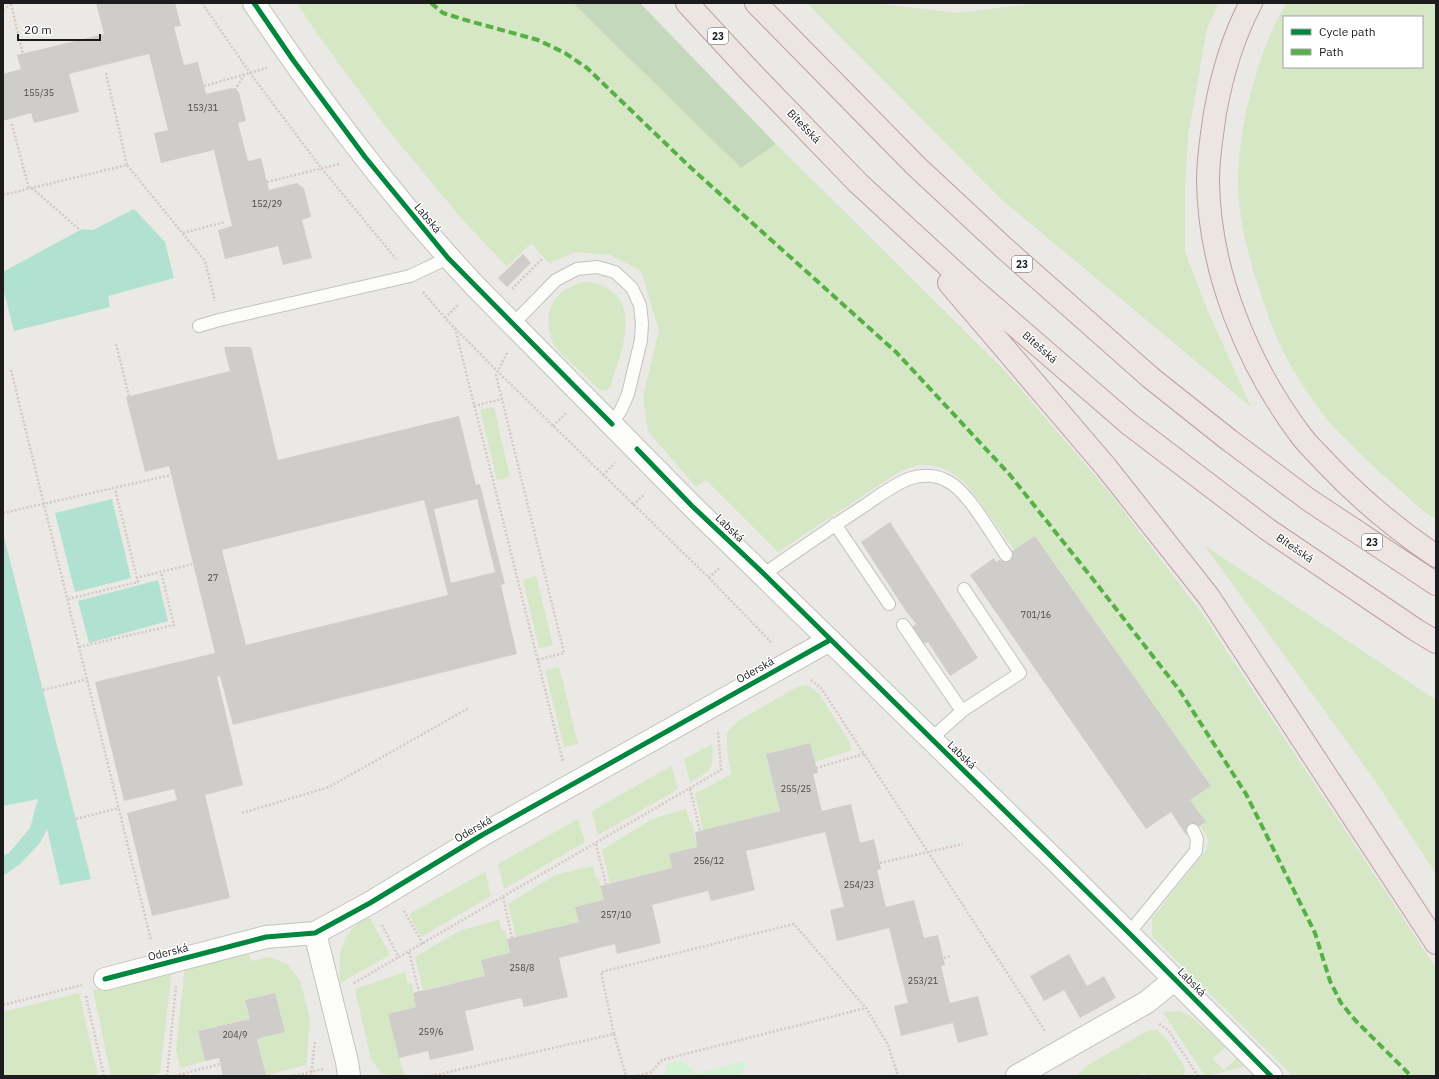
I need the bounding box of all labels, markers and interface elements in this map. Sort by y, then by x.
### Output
scale bar [18,16,100,42]
legend [1283,16,1423,68]
text: 20 m [24,22,52,37]
text: Cycle path [1319,24,1376,39]
road number: 23 [708,28,728,44]
text: Path [1319,44,1344,59]
house number: 155/35 [24,87,54,98]
house number: 153/31 [188,102,218,113]
street label: Bítešská [784,106,824,146]
house number: 152/29 [252,198,282,209]
street label: Labská [411,200,445,236]
road number: 23 [1012,256,1032,272]
street label: Bítešská [1020,328,1061,366]
street label: Labská [713,511,747,545]
street label: Bítešská [1274,530,1316,566]
road number: 23 [1362,534,1382,550]
house number: 27 [208,572,218,583]
house number: 701/16 [1021,609,1051,620]
street label: Oderská [734,654,777,686]
street label: Labská [945,738,979,772]
house number: 255/25 [781,783,811,794]
street label: Oderská [452,813,494,845]
house number: 256/12 [694,855,724,866]
house number: 254/23 [844,879,874,890]
house number: 257/10 [601,909,631,920]
street label: Oderská [146,940,190,964]
house number: 258/8 [509,962,535,973]
street label: Labská [1175,965,1209,999]
house number: 253/21 [908,975,938,986]
house number: 259/6 [418,1026,444,1037]
house number: 204/9 [222,1029,248,1040]

